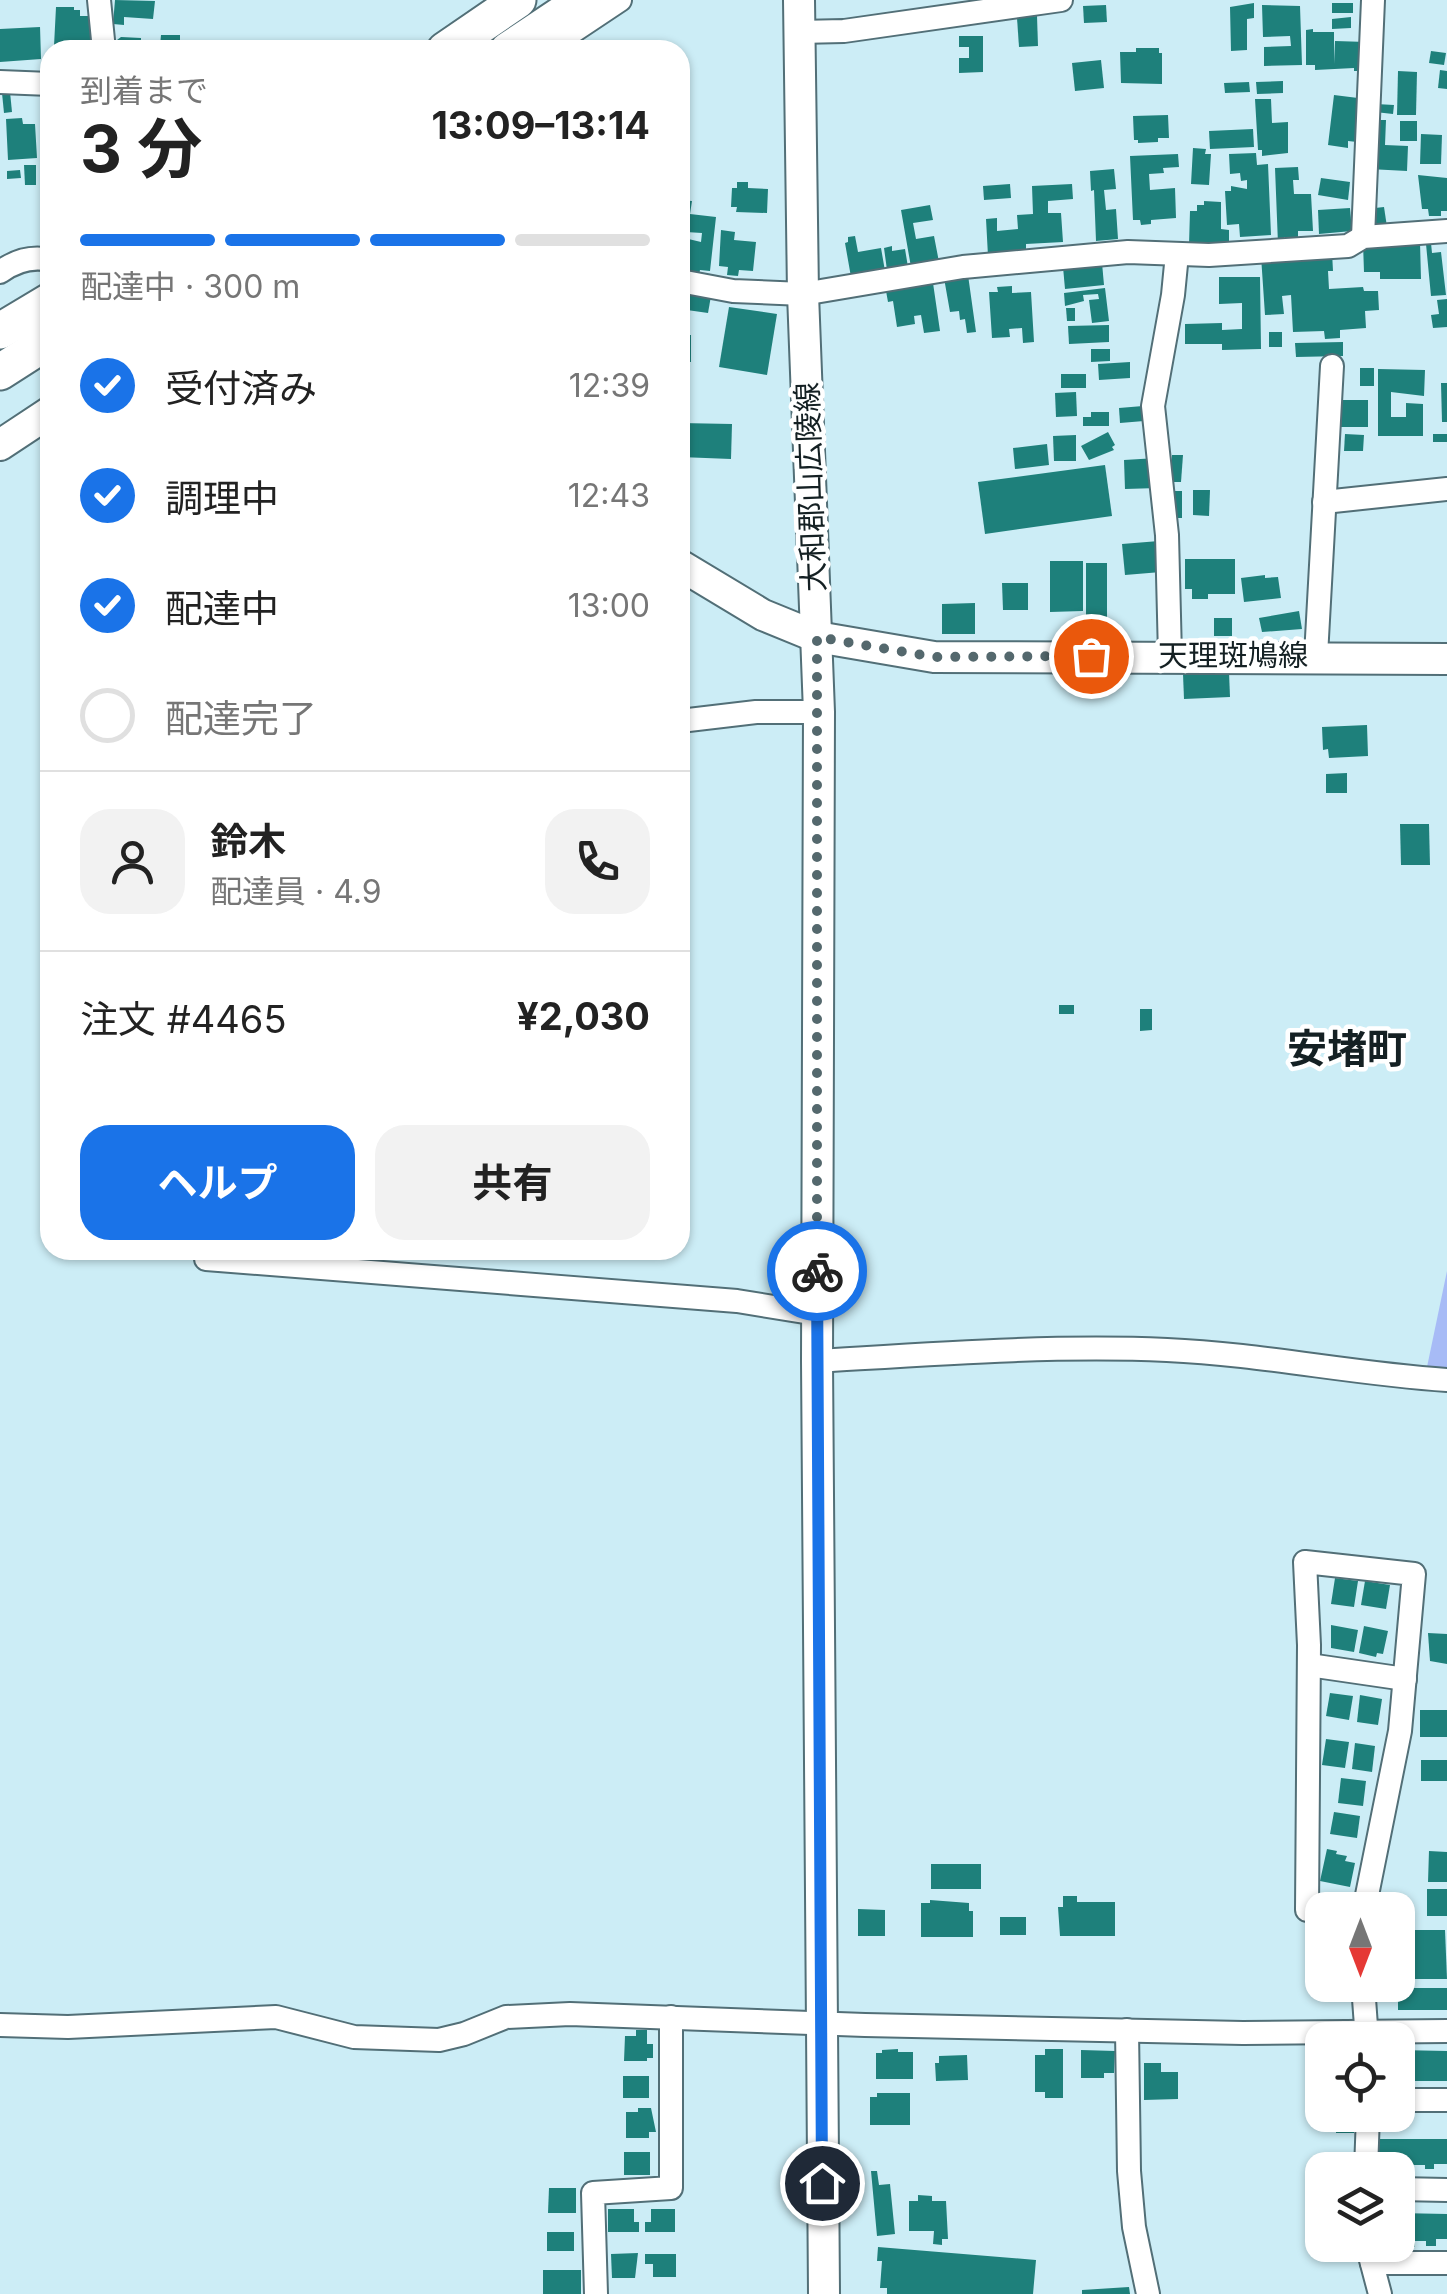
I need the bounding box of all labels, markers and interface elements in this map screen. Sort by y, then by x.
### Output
text: 到着まで [80,71,208,110]
text: 13:09–13:14 [431,102,650,148]
text: 3 分 [80,109,202,188]
text: 配達中 · 300 m [80,267,300,306]
icon: check [80,358,135,413]
text: 受付済み [165,365,317,411]
text: 12:39 [569,366,650,405]
street label: 大和郡山広陵線 [788,381,832,593]
icon: check [80,468,135,523]
text: 調理中 [165,475,279,521]
text: 12:43 [568,476,650,515]
icon: check [80,578,135,633]
text: 配達中 [165,585,279,631]
text: 13:00 [568,586,650,625]
pin [1049,614,1134,699]
icon: bag [1064,629,1119,684]
street label: 天理斑鳩線 [1158,637,1308,673]
text: 配達完了 [165,695,317,741]
button: person [80,809,185,914]
button: phone [545,809,650,914]
text: 鈴木 [210,818,286,864]
text: 配達員 · 4.9 [210,872,382,911]
text: ¥2,030 [517,993,650,1039]
text: 注文 #4465 [80,996,287,1042]
district label: 安堵町 [1287,1024,1407,1073]
button: ヘルプ [80,1125,355,1240]
button: 共有 [375,1125,650,1240]
courier [767,1221,867,1321]
icon: bike [790,1244,845,1299]
north arrow [1305,1892,1415,2002]
map controls [1305,1892,1415,2262]
button: locate [1305,2022,1415,2132]
pin [780,2141,865,2226]
button: layers [1305,2152,1415,2262]
icon: home [795,2156,850,2211]

